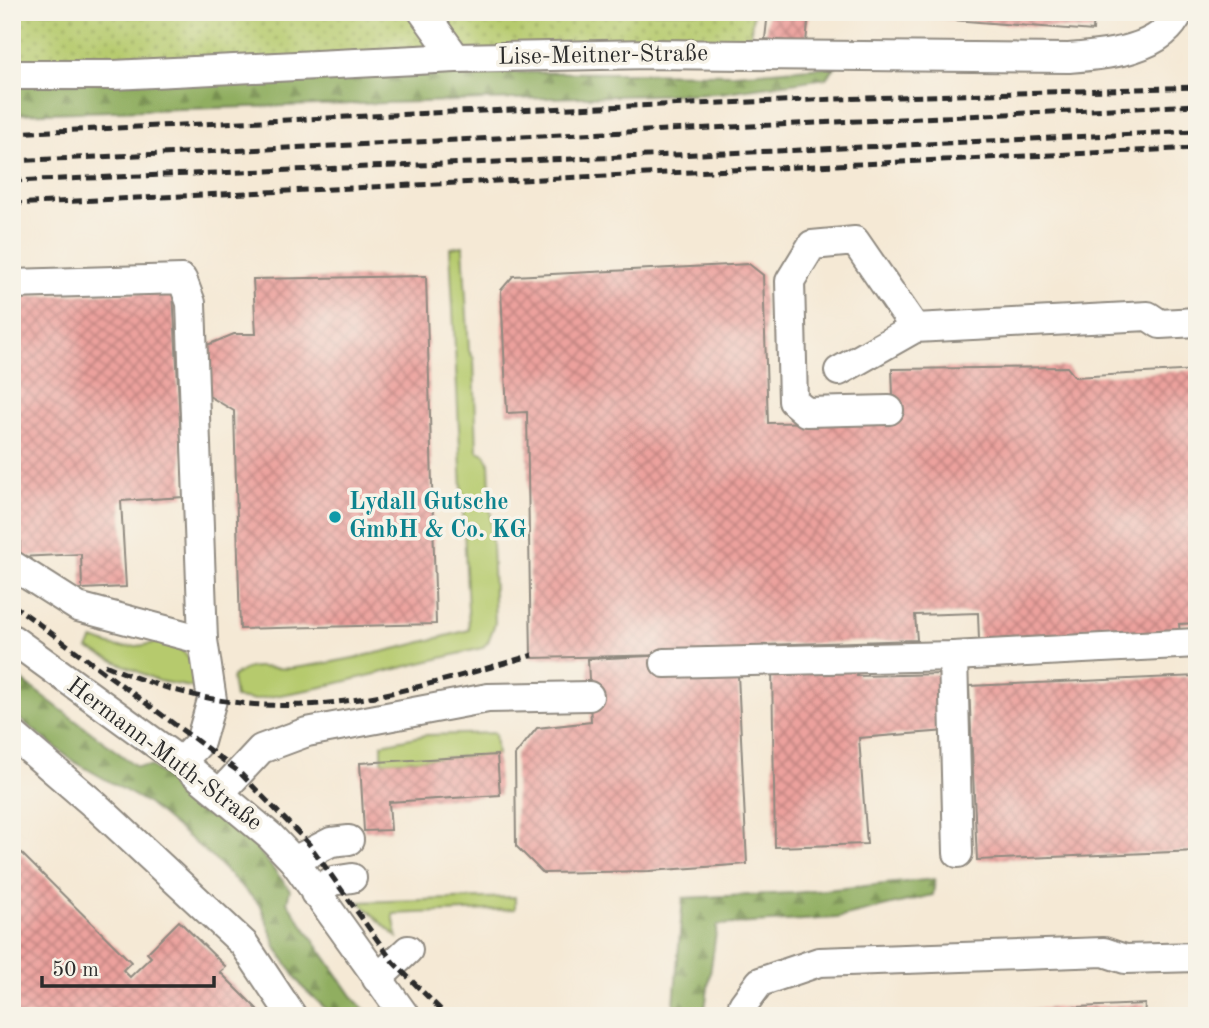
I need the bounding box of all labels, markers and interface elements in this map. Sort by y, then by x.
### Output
street label: Lise-Meitner-Straße [498,42,708,70]
place label: Lydall Gutsche GmbH & Co. KG [349,491,526,543]
marker: Lydall Gutsche GmbH & Co. KG [327,509,343,525]
street label: Hermann-Muth-Straße [62,674,266,836]
scale bar [42,944,214,988]
text: 50 m [52,960,99,981]

